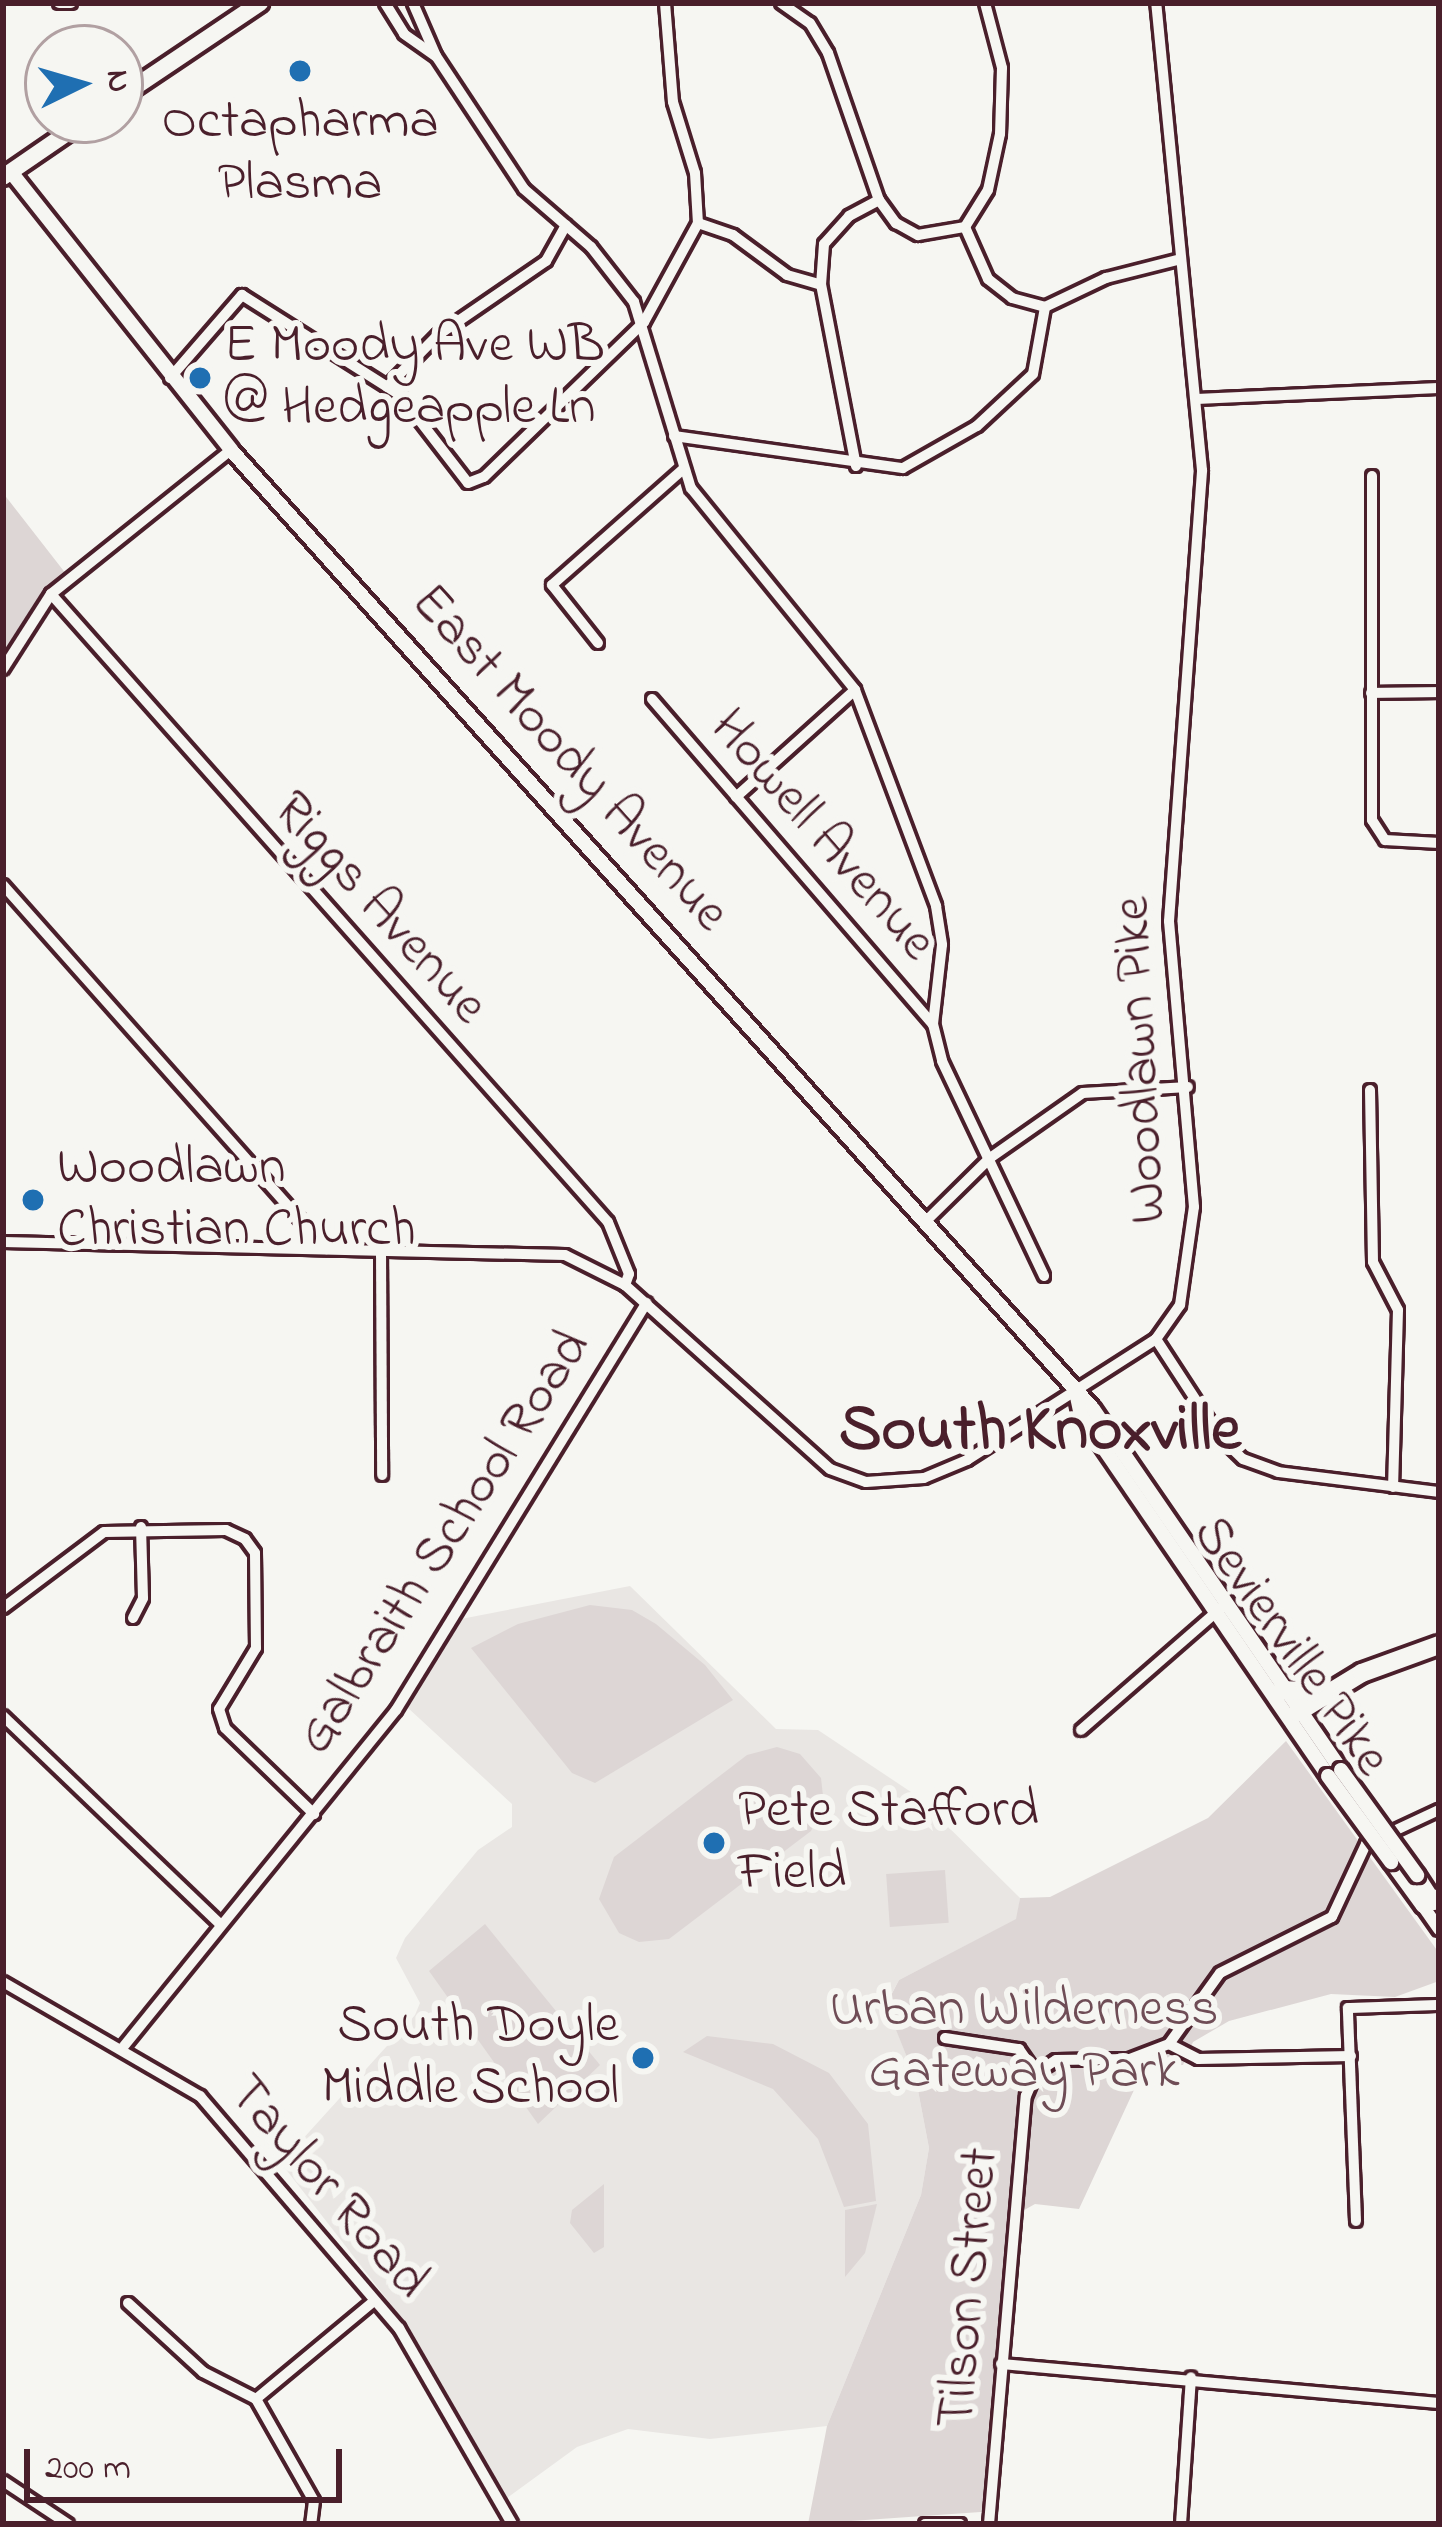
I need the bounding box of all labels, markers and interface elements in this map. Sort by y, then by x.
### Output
north arrow [24,24,144,144]
marker: Octapharma Plasma [287,58,313,84]
text: N [92,68,142,94]
place label: Octapharma Plasma [161,91,439,218]
place label: E Moody Ave WB @ Hedgeapple Ln [224,315,605,442]
marker: E Moody Ave WB @ Hedgeapple Ln [187,365,213,391]
street label: East Moody Avenue [396,572,742,946]
street label: Howell Avenue [695,697,949,975]
street label: Riggs Avenue [258,779,500,1039]
street label: Woodlawn Pike [1101,895,1183,1225]
place label: Woodlawn Christian Church [57,1137,416,1264]
marker: Woodlawn Christian Church [20,1187,46,1213]
street label: Galbraith School Road [284,1319,606,1767]
district label: South Knoxville [839,1393,1241,1473]
street label: Sevierville Pike [1177,1505,1403,1789]
place label: Pete Stafford Field [738,1780,1039,1906]
marker: Pete Stafford Field [701,1830,727,1856]
park label: Urban Wilderness Gateway Park [829,1979,1219,2106]
place label: South Doyle Middle School [321,1995,619,2122]
marker: South Doyle Middle School [630,2045,656,2071]
street label: Taylor Road [212,2063,442,2313]
street label: Tilson Street [925,2145,1015,2431]
scale bar [30,2425,348,2499]
text: 200 m [45,2443,131,2496]

